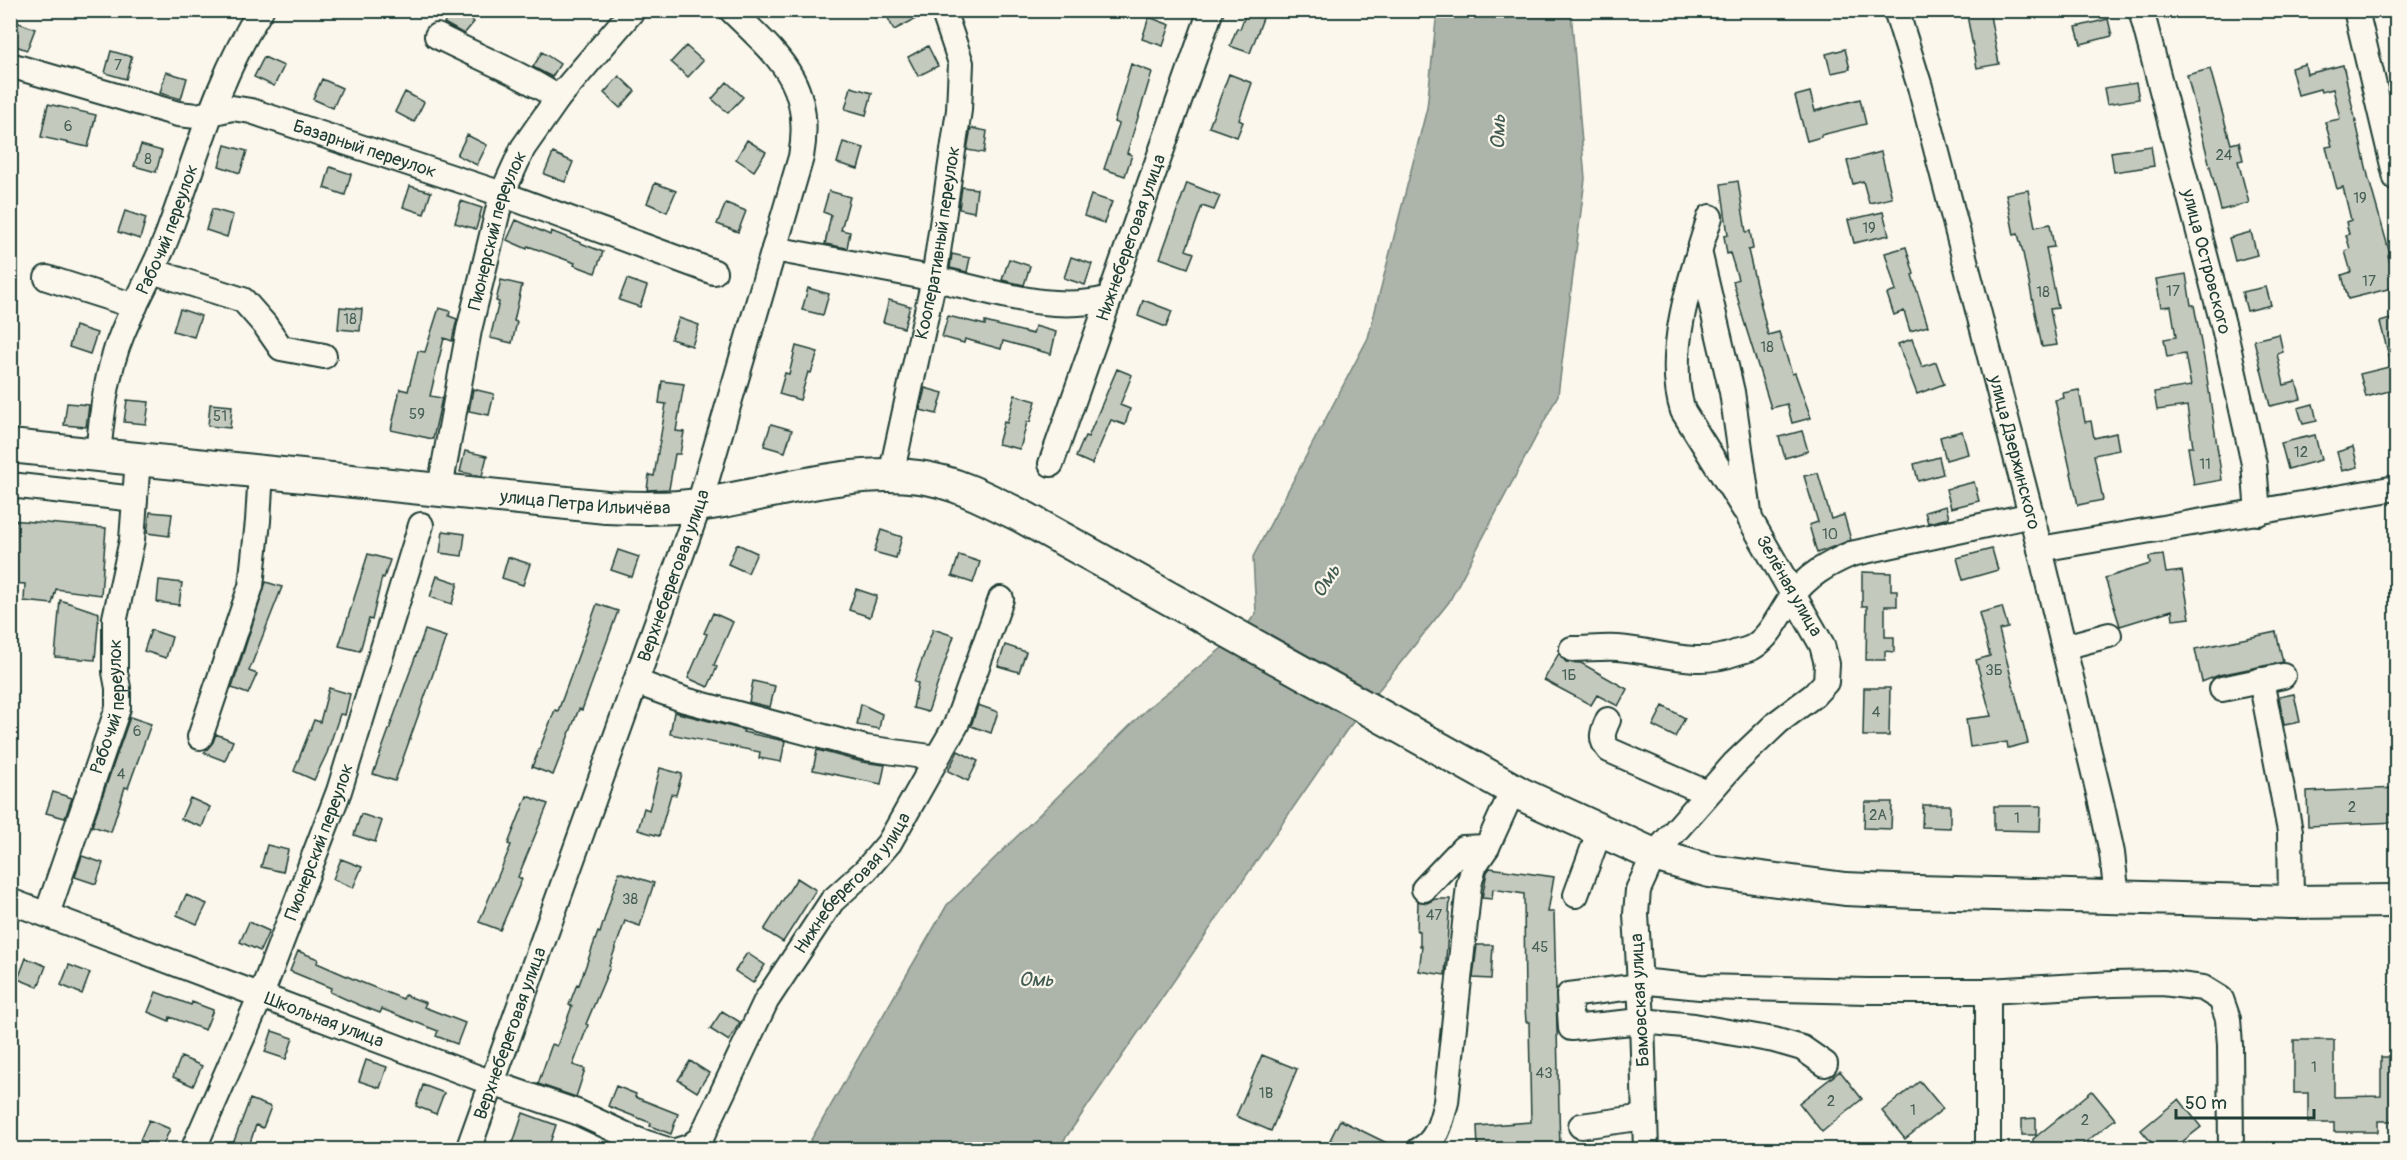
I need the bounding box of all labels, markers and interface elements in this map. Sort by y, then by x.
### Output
house number: 7 [114,56,122,75]
water label: Омь [1485,113,1511,150]
street label: Базарный переулок [290,114,439,183]
house number: 6 [64,117,72,136]
street label: Кооперативный переулок [910,145,965,341]
house number: 24 [2215,146,2233,165]
street label: Пионерский переулок [463,147,532,313]
house number: 8 [144,150,152,169]
street label: Нижнебереговая улица [1091,151,1171,324]
street label: Рабочий переулок [131,161,203,298]
street label: улица Островского [2176,186,2237,336]
house number: 19 [2353,189,2367,208]
house number: 19 [1862,219,1876,238]
house number: 17 [2362,272,2376,291]
house number: 17 [2166,282,2180,301]
house number: 18 [2036,283,2050,302]
house number: 18 [343,310,357,329]
house number: 18 [1760,338,1774,357]
street label: улица Дзержинского [1984,372,2046,532]
house number: 59 [409,405,425,424]
house number: 51 [213,407,227,426]
house number: 12 [2294,443,2308,462]
house number: 11 [2199,455,2211,474]
street label: улица Петра Ильичёва [498,485,671,519]
street label: Верхнебереговая улица [632,487,714,665]
house number: 10 [1822,525,1838,544]
street label: Зелёная улица [1751,531,1827,641]
water label: Омь [1306,559,1346,603]
street label: Рабочий переулок [85,639,130,777]
house number: 3Б [1985,661,2003,680]
house number: 1Б [1562,666,1576,685]
house number: 4 [1872,703,1881,722]
house number: 6 [133,722,141,741]
street label: Пионерский переулок [279,761,358,923]
house number: 4 [117,765,126,784]
house number: 2 [2348,798,2356,817]
house number: 2А [1869,806,1887,825]
street label: Нижнебереговая улица [789,808,915,958]
house number: 1 [2014,809,2020,828]
house number: 38 [622,890,638,909]
house number: 47 [1426,906,1442,925]
street label: Бамовская улица [1625,933,1655,1067]
house number: 45 [1532,938,1548,957]
street label: Верхнебереговая улица [468,944,551,1122]
water label: Омь [1018,967,1054,992]
street label: Школьная улица [261,987,387,1053]
house number: 1 [2311,1058,2317,1077]
house number: 43 [1535,1064,1553,1083]
scale bar [2176,1082,2314,1120]
house number: 1В [1259,1084,1273,1103]
house number: 2 [1827,1092,1835,1111]
text: 50 m [2185,1092,2227,1115]
house number: 1 [1910,1101,1916,1120]
house number: 2 [2081,1111,2089,1130]

